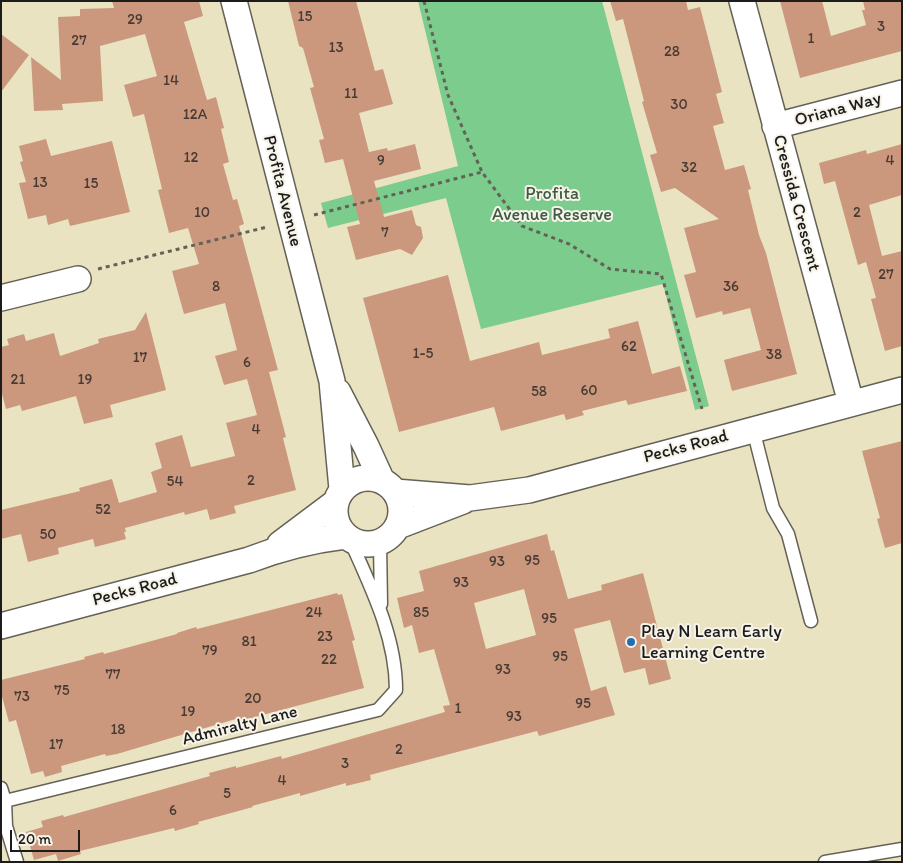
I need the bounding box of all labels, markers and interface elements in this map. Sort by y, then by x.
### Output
house number: 15 [298,8,312,26]
house number: 29 [127,11,143,29]
house number: 3 [877,18,885,36]
house number: 1 [808,30,814,48]
house number: 27 [71,32,87,50]
house number: 13 [328,39,344,57]
house number: 28 [664,43,680,61]
house number: 14 [163,72,179,90]
house number: 11 [344,85,358,103]
street label: Oriana Way [792,88,884,132]
house number: 30 [670,96,688,114]
house number: 12A [183,106,207,124]
street label: Cressida Crescent [767,132,825,274]
street label: Profita Avenue [258,133,306,249]
house number: 12 [184,149,198,167]
house number: 9 [377,152,385,170]
house number: 4 [885,152,895,170]
house number: 32 [681,159,697,177]
house number: 13 [32,174,48,192]
house number: 15 [84,175,98,193]
park label: Profita Avenue Reserve [492,183,612,225]
house number: 10 [194,204,210,222]
house number: 2 [853,204,861,222]
house number: 7 [381,224,389,242]
house number: 27 [878,266,894,284]
house number: 8 [212,278,220,296]
house number: 36 [723,278,739,296]
house number: 62 [621,338,637,356]
house number: 1-5 [413,345,433,363]
house number: 38 [766,346,782,364]
house number: 17 [133,349,147,367]
house number: 6 [243,354,251,372]
house number: 21 [11,371,25,389]
house number: 19 [78,371,92,389]
house number: 60 [580,382,598,400]
house number: 58 [531,383,547,401]
house number: 4 [251,421,261,439]
street label: Pecks Road [641,425,731,469]
house number: 2 [247,472,255,490]
house number: 54 [167,473,183,491]
house number: 52 [95,501,111,519]
house number: 50 [39,526,57,544]
house number: 95 [524,552,540,570]
house number: 93 [489,553,505,571]
street label: Pecks Road [90,568,180,612]
house number: 93 [453,574,469,592]
house number: 24 [306,604,322,622]
house number: 85 [413,604,429,622]
house number: 95 [541,610,557,628]
place label: Play N Learn Early Learning Centre [641,621,782,664]
house number: 23 [317,628,333,646]
house number: 81 [241,633,257,651]
marker: Play N Learn Early Learning Centre [625,636,637,648]
house number: 79 [202,642,218,660]
house number: 95 [552,648,568,666]
house number: 22 [321,651,337,669]
house number: 93 [495,661,511,679]
house number: 77 [106,666,120,684]
house number: 75 [54,682,70,700]
house number: 73 [14,688,30,706]
house number: 20 [244,690,262,708]
house number: 95 [575,695,591,713]
house number: 1 [455,700,461,718]
street label: Admiralty Lane [180,701,300,751]
house number: 19 [181,703,195,721]
house number: 93 [506,708,522,726]
house number: 18 [110,721,126,739]
house number: 17 [49,736,63,754]
house number: 2 [395,741,403,759]
house number: 3 [341,755,349,773]
house number: 4 [277,772,287,790]
house number: 5 [223,785,231,803]
house number: 6 [169,802,177,820]
scale bar [12,820,82,852]
text: 20 m [18,830,51,848]

